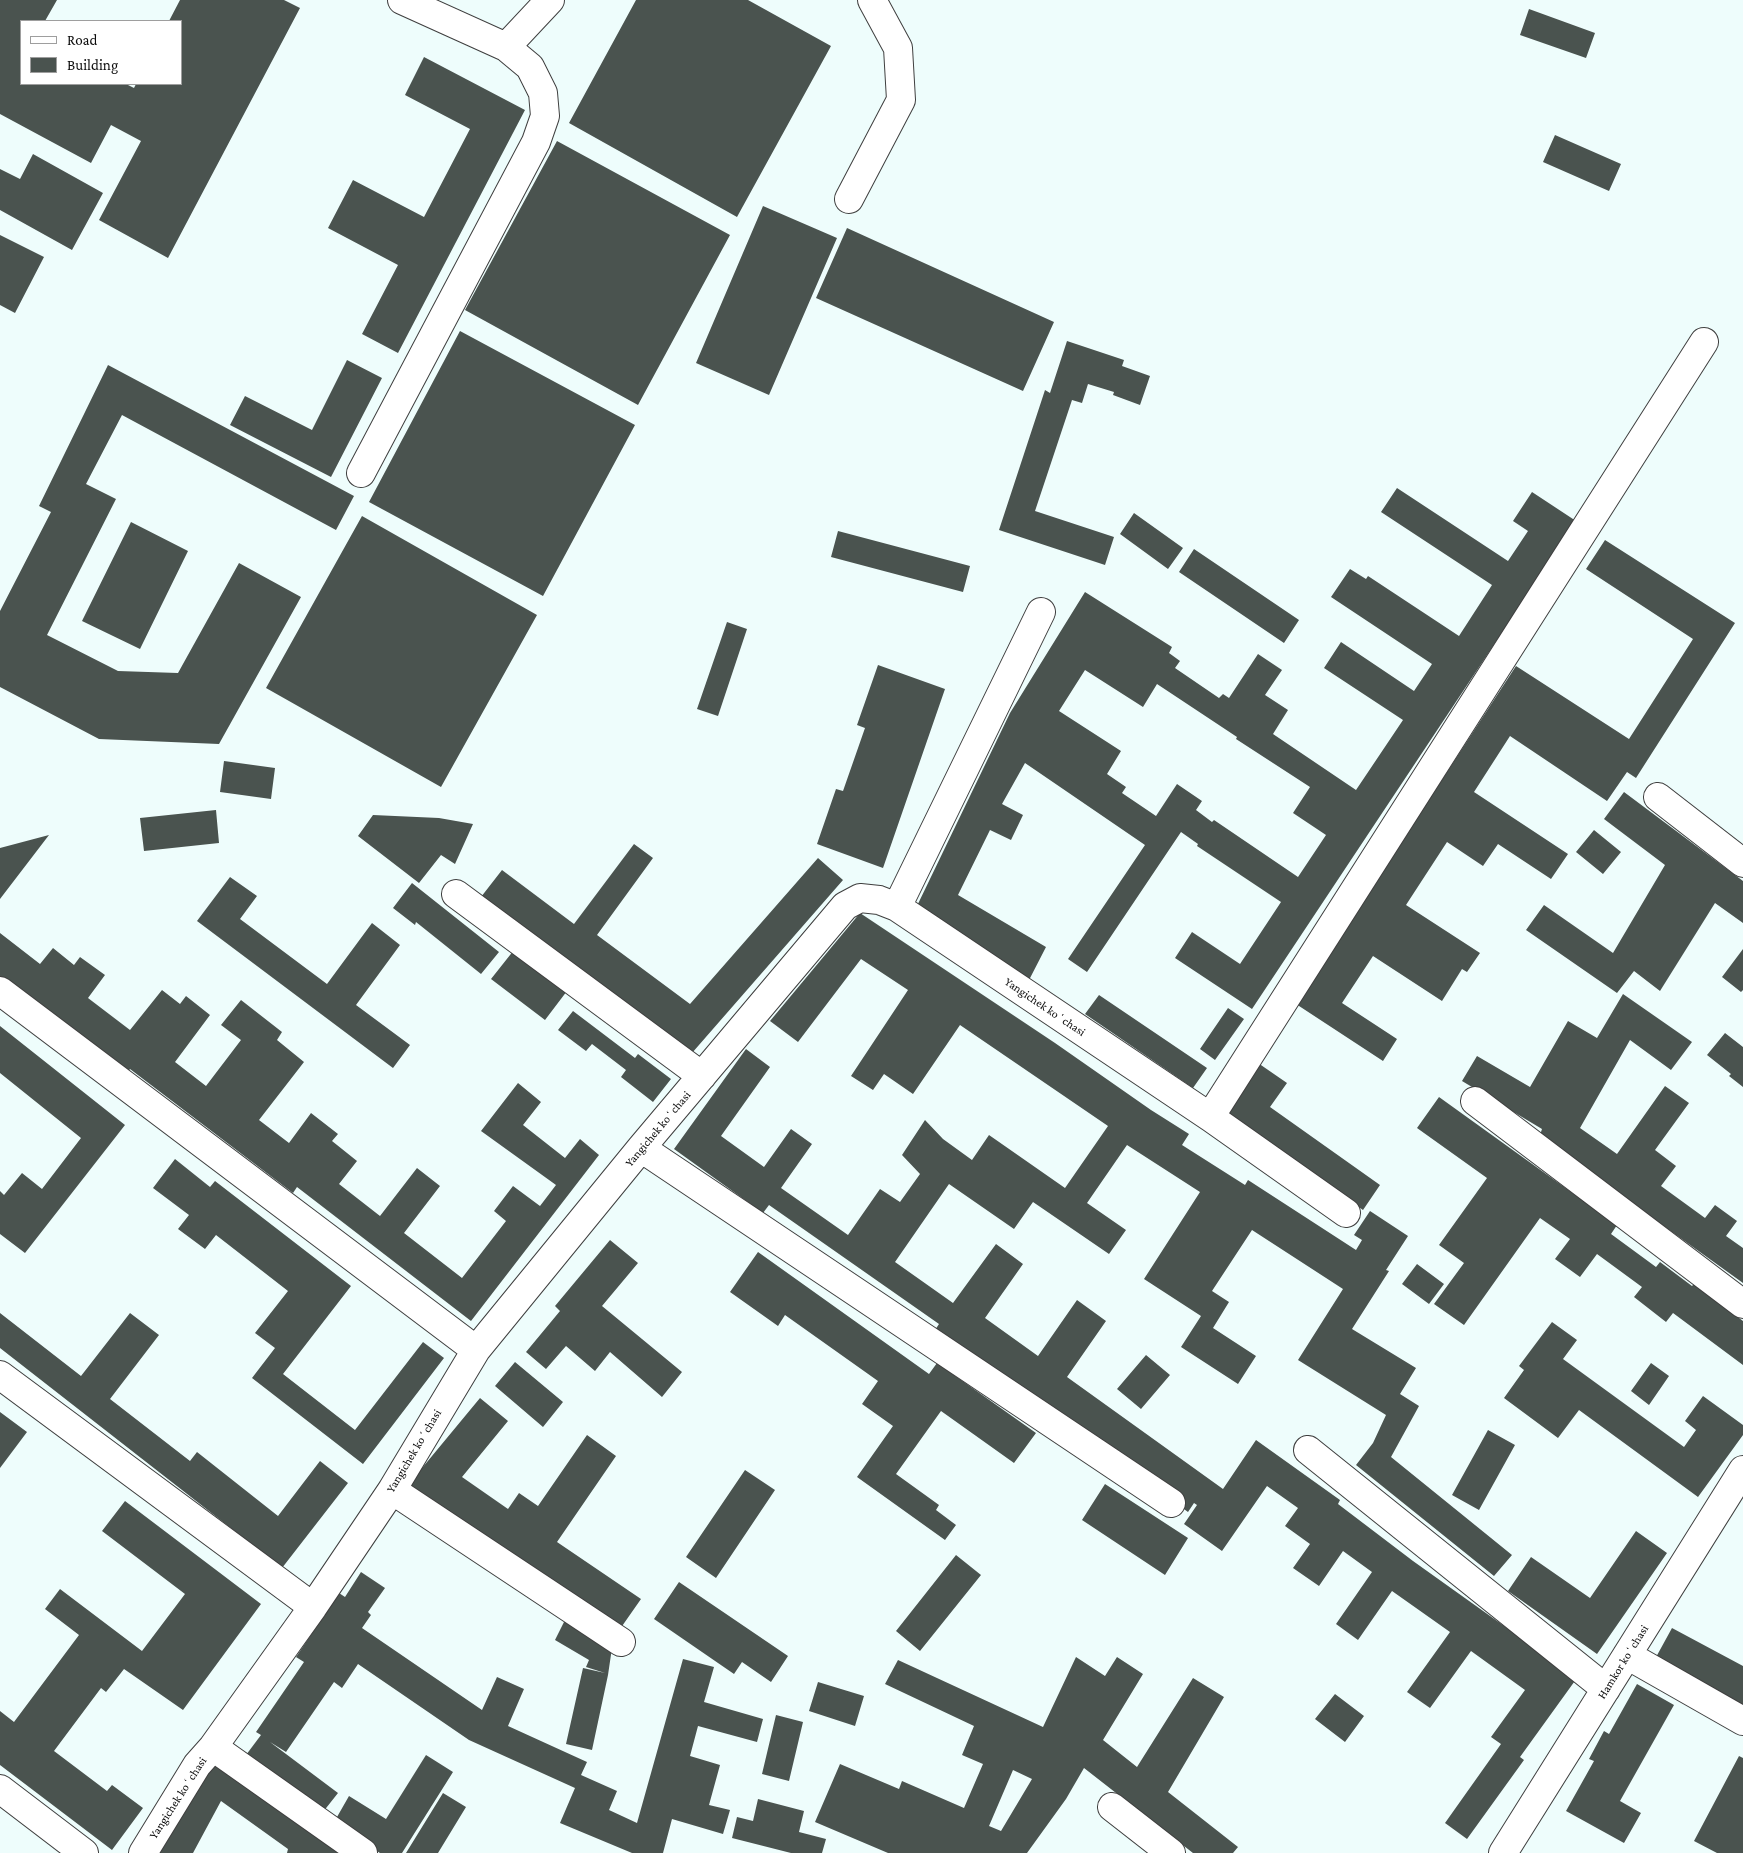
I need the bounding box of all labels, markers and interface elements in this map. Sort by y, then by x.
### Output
legend [20,20,182,85]
text: Road [67,32,97,48]
text: Building [67,57,118,73]
street label: Yangichek koʻchasi [1002,975,1088,1039]
street label: Yangichek koʻchasi [622,1088,694,1170]
street label: Yangichek koʻchasi [383,1407,445,1495]
street label: Hamkor koʻchasi [1594,1622,1652,1702]
street label: Yangichek koʻchasi [146,1754,210,1842]

